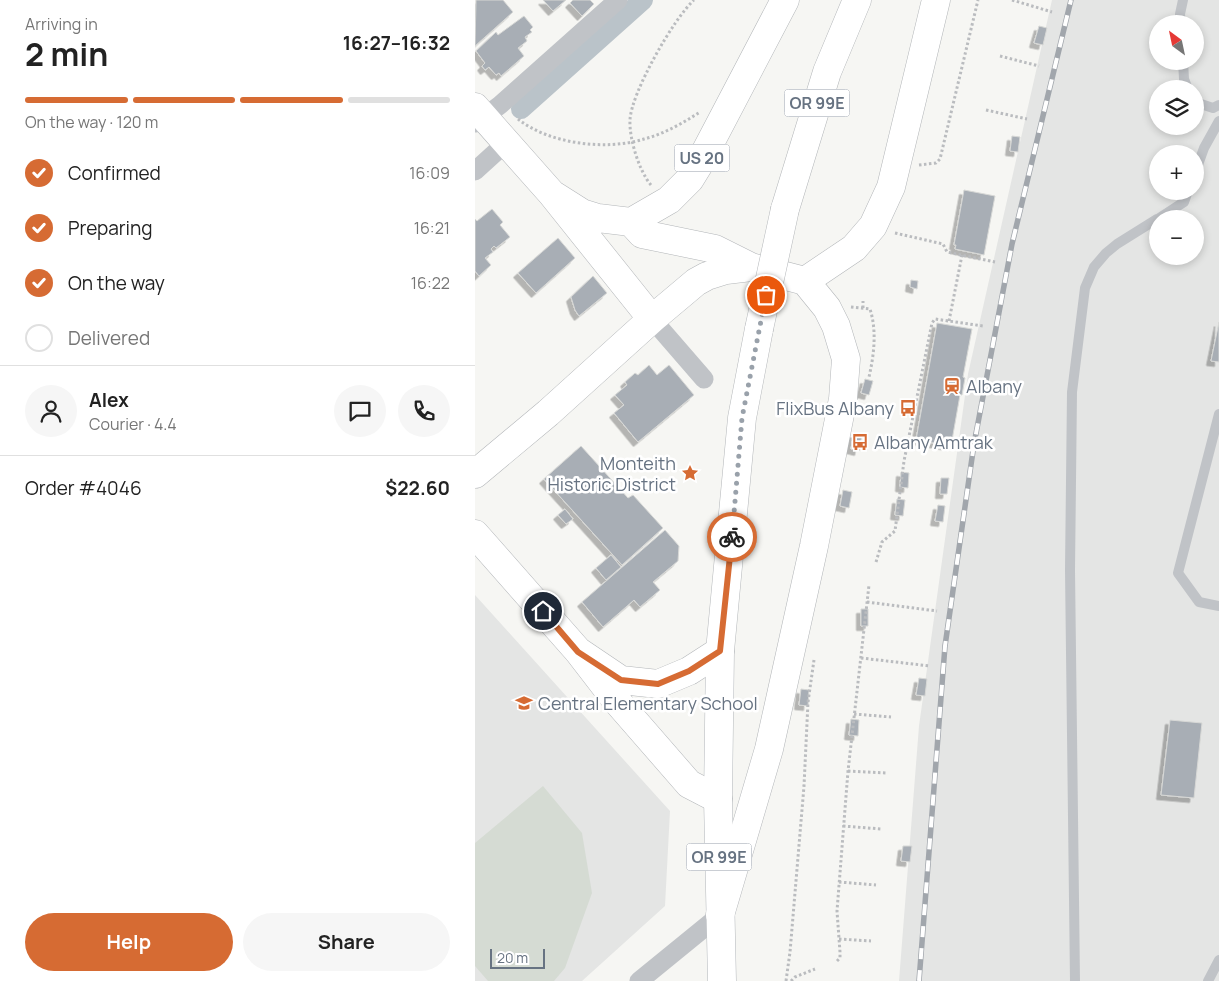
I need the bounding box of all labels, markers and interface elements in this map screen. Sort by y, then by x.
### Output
text: Arriving in [25,13,98,35]
north arrow [1149,15,1204,70]
map controls [1149,15,1204,265]
text: 16:27–16:32 [343,30,450,56]
text: 2 min [25,32,108,76]
button: layers [1149,80,1204,135]
road number: OR 99E [785,90,849,116]
text: On the way · 120 m [25,111,158,133]
road number: US 20 [675,144,729,172]
button: + [1149,145,1204,200]
icon: check [25,159,53,187]
text: Confirmed [68,160,161,186]
text: 16:09 [409,162,450,184]
button: − [1149,210,1204,265]
icon: check [25,214,53,242]
text: Preparing [68,215,153,241]
text: 16:21 [414,217,450,239]
icon: check [25,269,53,297]
text: On the way [68,270,165,296]
text: 16:22 [411,272,450,294]
pin [745,274,787,316]
icon: bag [752,281,780,309]
text: Delivered [68,325,150,351]
place label: Albany [966,374,1023,398]
station icon: Albany [942,376,962,396]
button: person [25,385,77,437]
button: chat [334,385,386,437]
button: phone [398,385,450,437]
text: Alex [89,387,129,413]
place label: FlixBus Albany [776,396,894,420]
bus stop icon: FlixBus Albany [898,398,918,418]
text: Courier · 4.4 [89,413,177,435]
place label: Albany Amtrak [874,430,994,454]
bus stop icon: Albany Amtrak [850,432,870,452]
place label: Monteith Historic District [547,451,676,496]
place icon: Monteith Historic District [680,463,700,483]
text: Order #4046 [25,475,142,501]
text: $22.60 [385,475,450,501]
courier [707,512,757,562]
icon: bike [718,523,746,551]
pin [522,590,564,632]
icon: home [529,597,557,625]
place label: Central Elementary School [538,691,758,715]
school or university icon: Central Elementary School [514,693,534,713]
road number: OR 99E [687,844,751,870]
button: Help [25,913,233,971]
button: Share [243,913,450,971]
scale bar [490,946,545,969]
text: 20 m [497,948,528,967]

